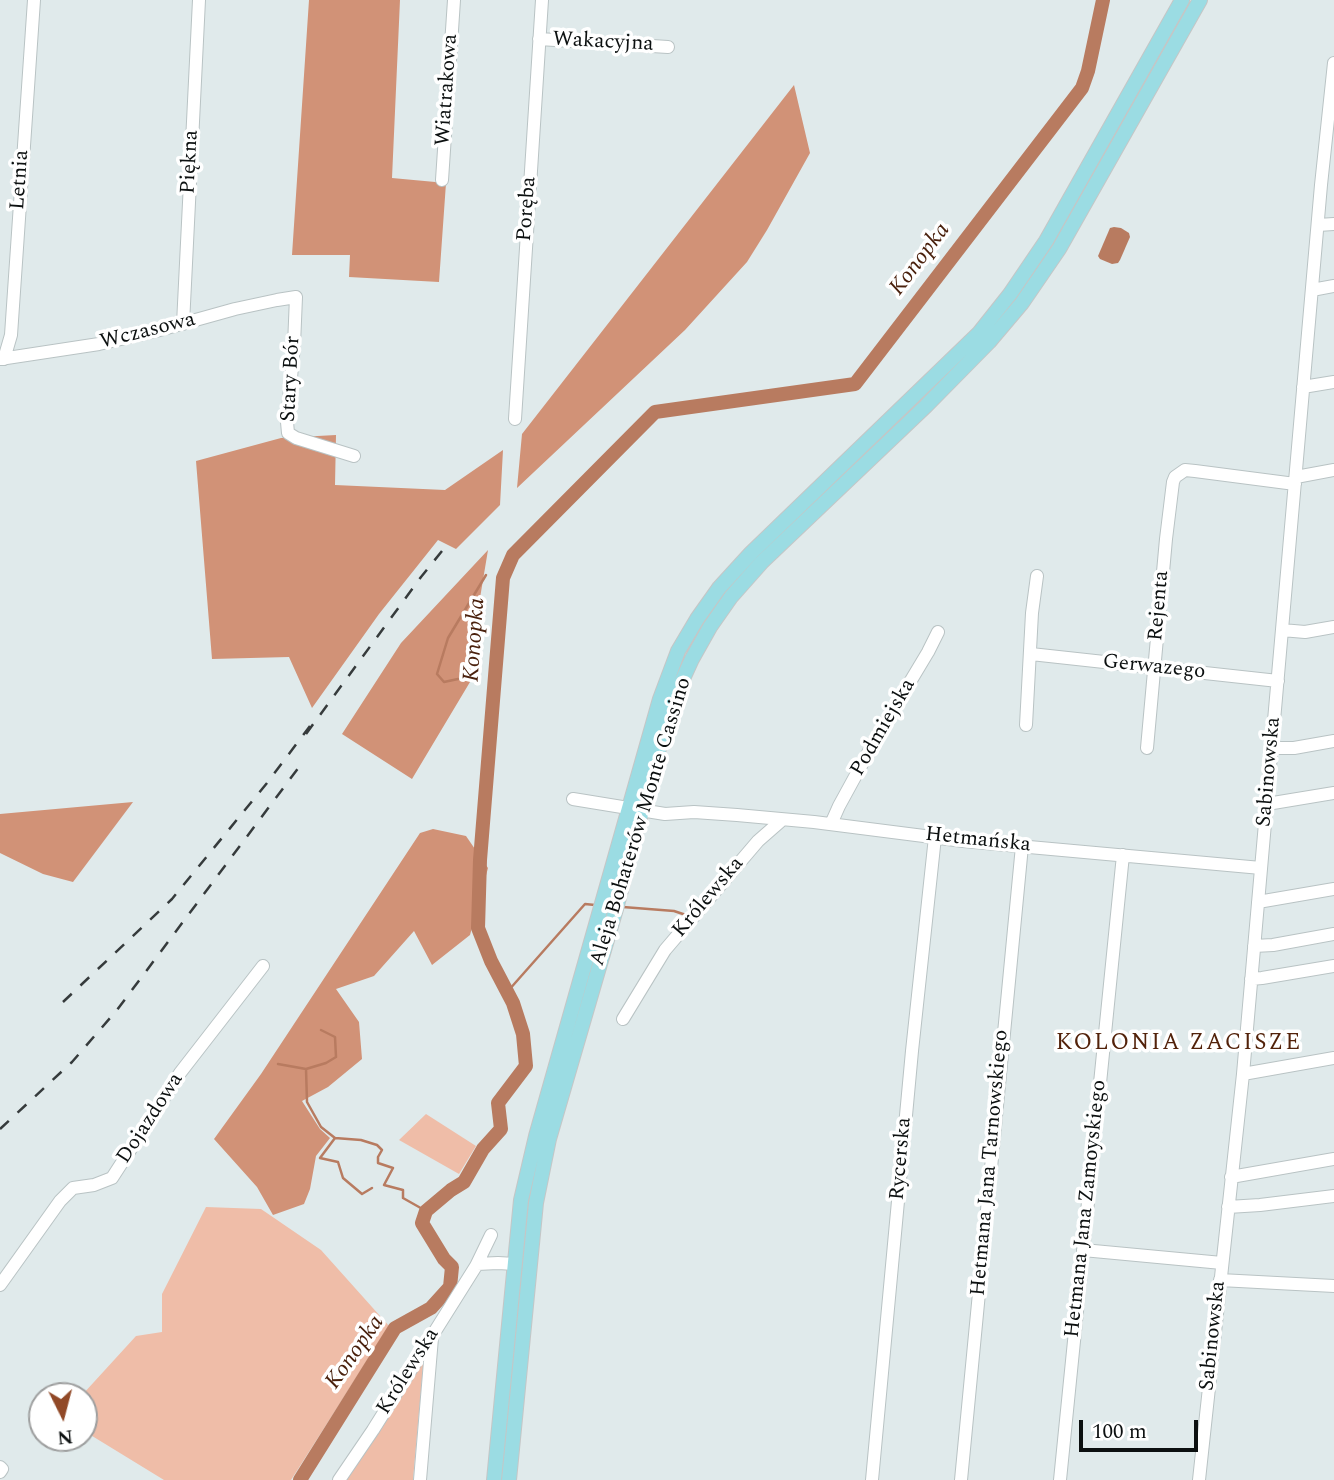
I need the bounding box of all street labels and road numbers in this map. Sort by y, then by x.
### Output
street label: Wakacyjna [552,28,654,58]
street label: Wiatrakowa [432,33,464,147]
street label: Piękna [177,129,205,195]
street label: Letnia [6,149,36,211]
street label: Poręba [513,176,543,242]
street label: Wczasowa [98,308,198,356]
street label: Stary Bór [277,335,307,423]
street label: Rejenta [1144,570,1176,642]
street label: Gerwazego [1101,650,1207,686]
street label: Aleja Bohaterów Monte Cassino [586,675,698,969]
street label: Podmiejska [846,675,922,781]
street label: Sabinowska [1253,716,1287,828]
street label: Hetmańska [924,823,1032,859]
street label: Królewska [668,852,750,944]
street label: Hetmana Jana Tarnowskiego [967,1029,1015,1297]
street label: Dojazdowa [112,1069,190,1169]
street label: Hetmana Jana Zamoyskiego [1061,1079,1113,1339]
street label: Rycerska [886,1116,918,1202]
street label: Sabinowska [1196,1280,1232,1392]
street label: Królewska [372,1324,446,1420]

